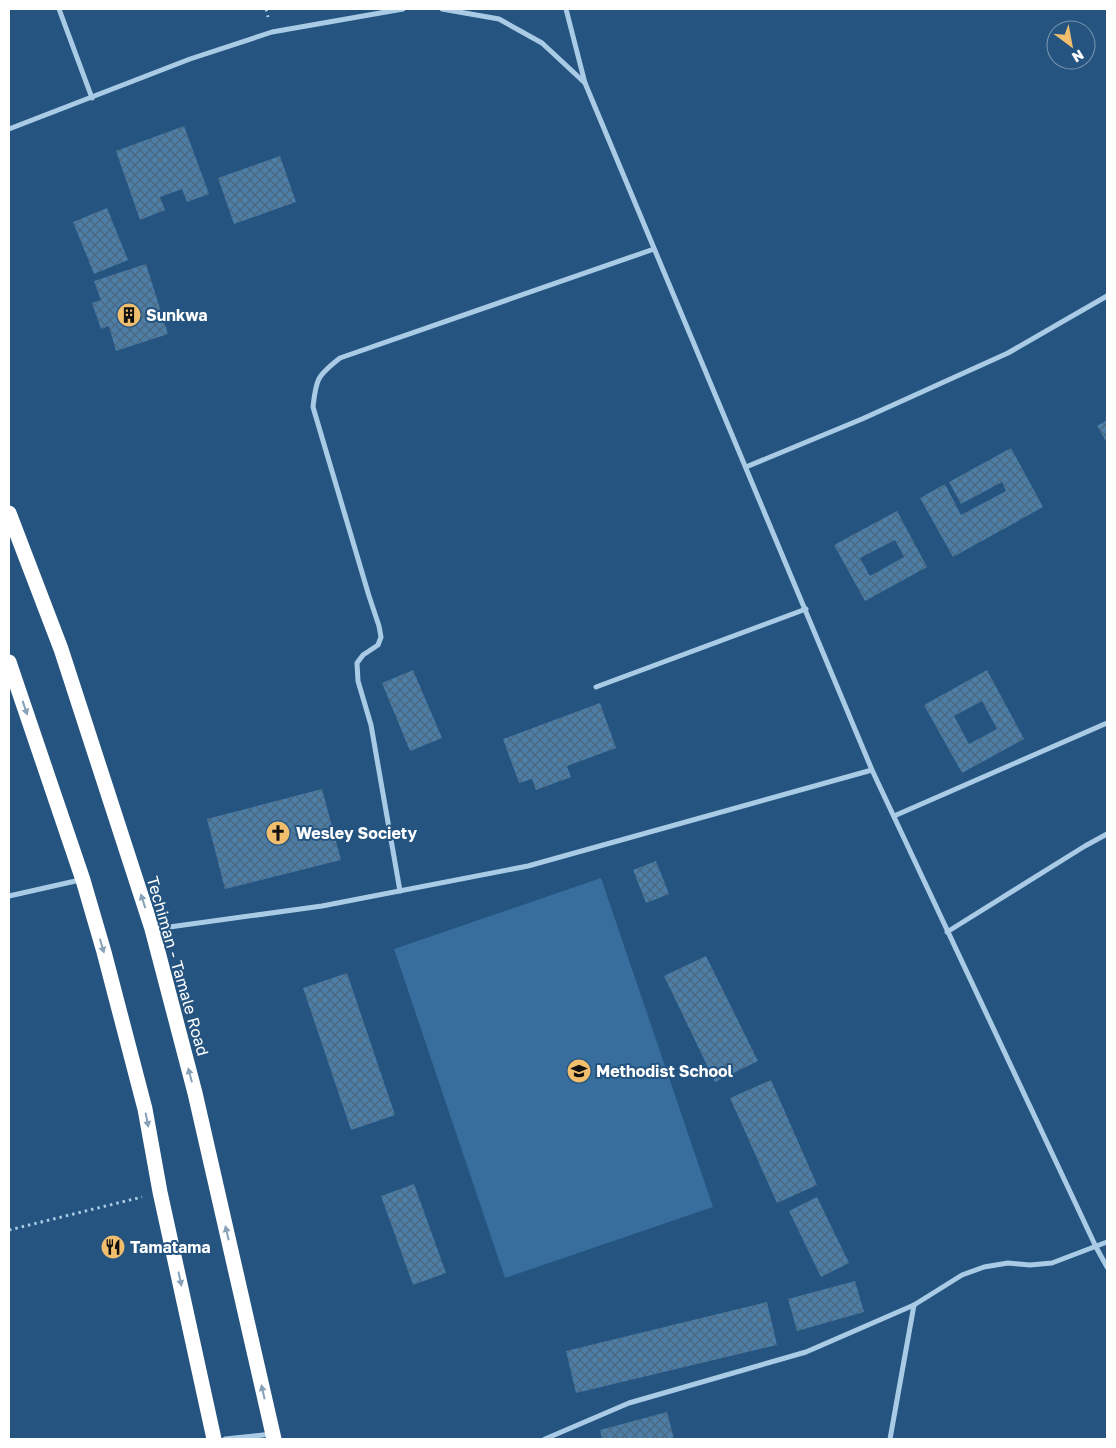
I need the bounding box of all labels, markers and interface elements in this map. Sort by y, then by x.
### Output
north arrow [1046,20,1096,70]
text: N [1069,46,1087,66]
building icon: Sunkwa [116,302,142,328]
place label: Sunkwa [146,305,208,325]
one-way arrow [21,701,29,716]
church icon: Wesley Society [265,820,291,846]
place label: Wesley Society [296,823,417,843]
street label: Techiman - Tamale Road [143,874,213,1058]
one-way arrow [139,894,146,909]
one-way arrow [98,938,106,953]
school or university icon: Methodist School [566,1058,592,1084]
place label: Methodist School [596,1061,734,1081]
one-way arrow [186,1067,194,1082]
one-way arrow [143,1113,151,1129]
one-way arrow [223,1226,231,1241]
restaurant icon: Tamatama [100,1234,126,1260]
place label: Tamatama [130,1237,211,1257]
one-way arrow [176,1272,184,1288]
one-way arrow [259,1384,267,1399]

